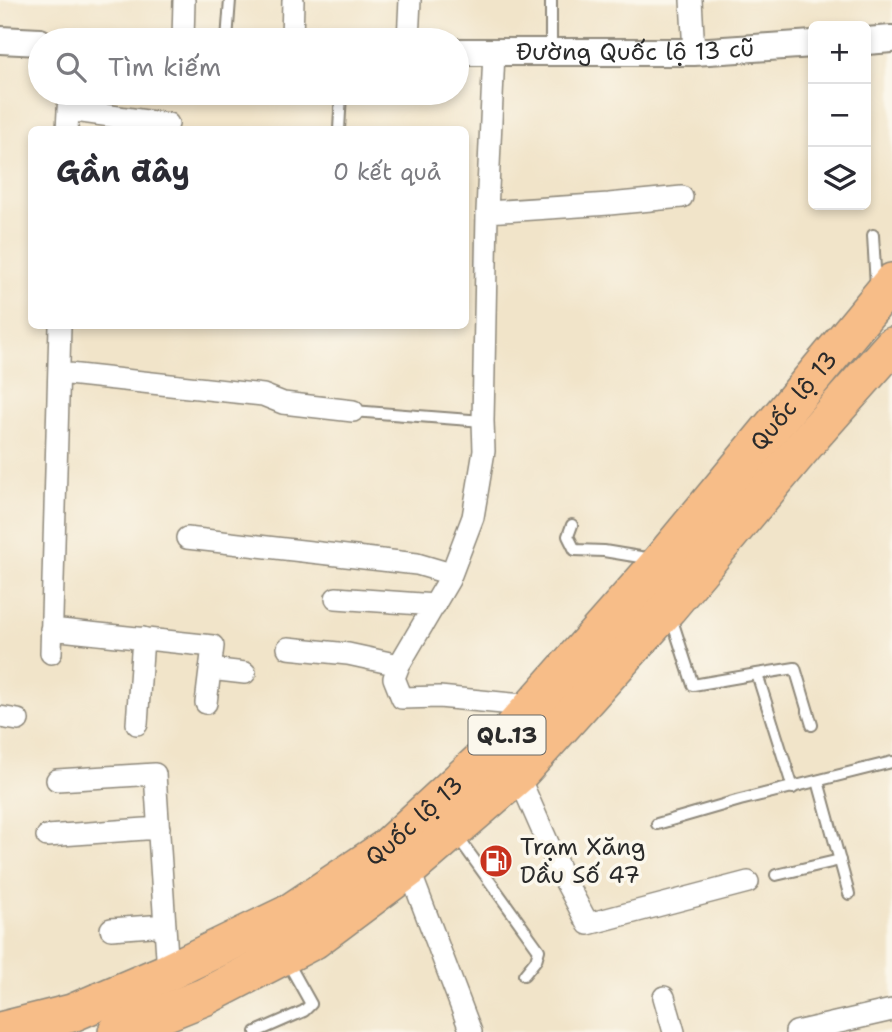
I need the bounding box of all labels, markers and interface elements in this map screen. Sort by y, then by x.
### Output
map controls [808,21,871,210]
button: + [808,21,871,84]
search box [28,28,469,105]
street label: Đường Quốc lộ 13 cũ [516,32,755,68]
icon: search [52,48,90,86]
text: Tìm kiếm [108,49,221,84]
button: − [808,84,871,147]
button: layers [808,147,871,210]
text: Gần đây [56,151,190,192]
text: 0 kết quả [333,157,441,187]
street label: Quốc lộ 13 [743,344,845,458]
road number: QL.13 [468,716,546,754]
street label: Quốc lộ 13 [359,769,470,873]
place label: Trạm Xăng Dầu Số 47 [520,831,646,891]
fuel station icon: Trạm Xăng Dầu Số 47 [477,842,515,880]

